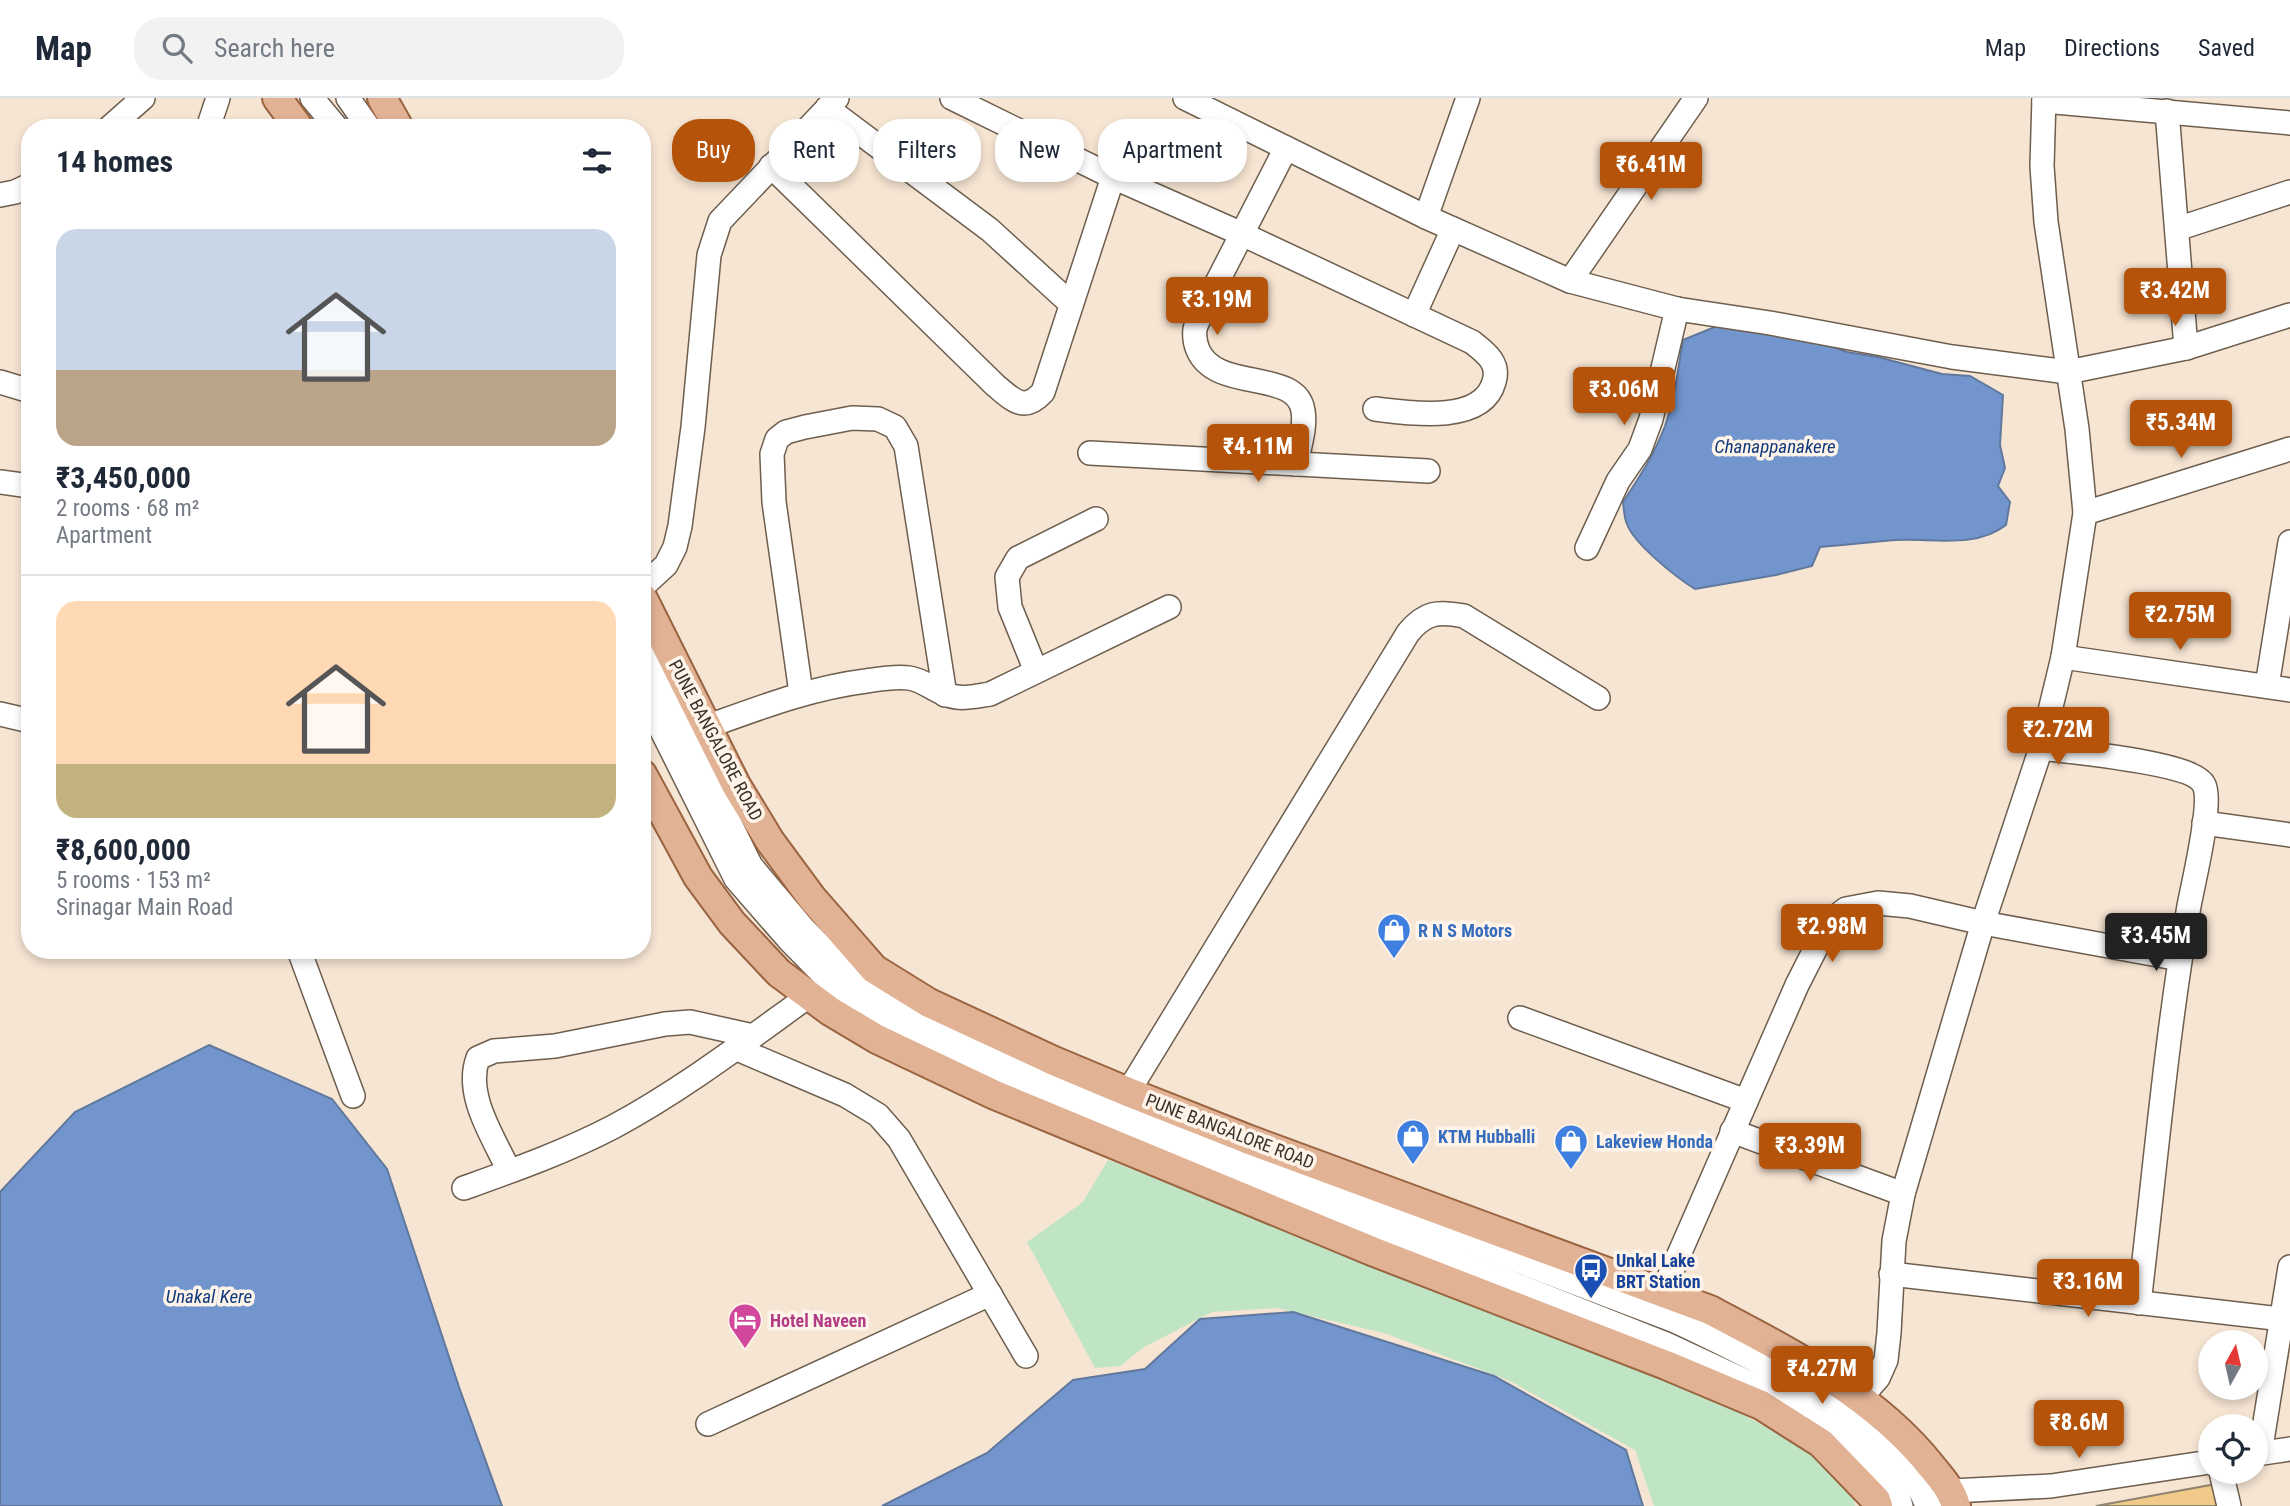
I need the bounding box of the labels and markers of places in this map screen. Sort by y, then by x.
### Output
pin: ₹6.41M [1594,142,1708,202]
pin: ₹3.42M [2118,268,2232,328]
pin: ₹3.19M [1160,278,1274,337]
pin: ₹3.06M [1567,368,1681,427]
pin: ₹5.34M [2124,400,2238,460]
pin: ₹4.11M [1201,424,1315,484]
pin: ₹2.75M [2123,592,2237,652]
pin: ₹2.72M [2001,708,2115,767]
pin: ₹2.98M [1775,904,1889,964]
shop icon: R N S Motors [1375,911,1413,960]
pin: ₹3.45M [2099,914,2213,973]
place label: R N S Motors [1418,920,1512,941]
shop icon: KTM Hubballi [1394,1117,1432,1166]
shop icon: Lakeview Honda [1552,1122,1590,1171]
pin: ₹3.39M [1753,1124,1867,1183]
place label: KTM Hubballi [1438,1126,1535,1147]
place label: Lakeview Honda [1596,1131,1713,1152]
place label: Unkal Lake BRT Station [1616,1250,1701,1292]
bus stop icon: Unkal Lake BRT Station [1572,1251,1610,1300]
pin: ₹3.16M [2031,1260,2145,1319]
hotel icon: Hotel Naveen [726,1301,764,1350]
place label: Hotel Naveen [770,1310,866,1331]
pin: ₹4.27M [1765,1346,1879,1406]
pin: ₹8.6M [2030,1400,2128,1460]

